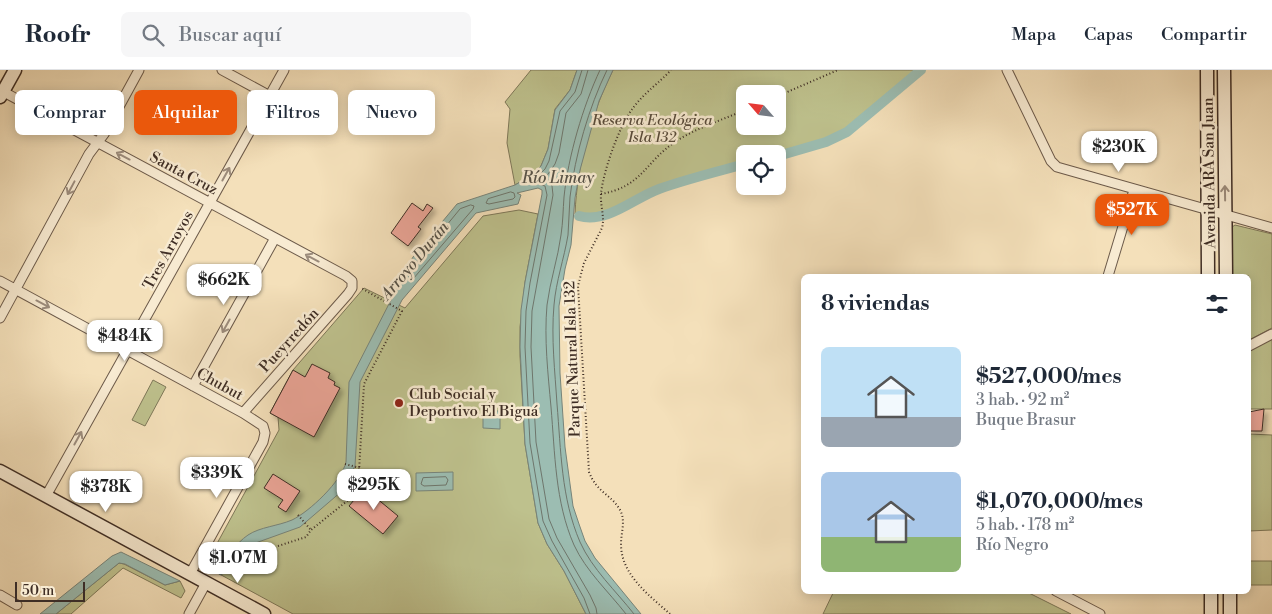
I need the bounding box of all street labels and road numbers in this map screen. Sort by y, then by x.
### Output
street label: Avenida ARA San Juan [1199,97,1220,250]
street label: Santa Cruz [146,148,221,199]
street label: Tres Arroyos [139,208,198,293]
street label: Parque Natural Isla 132 [560,280,585,438]
street label: Pueyrredón [255,304,323,377]
street label: Chubut [193,364,247,405]

